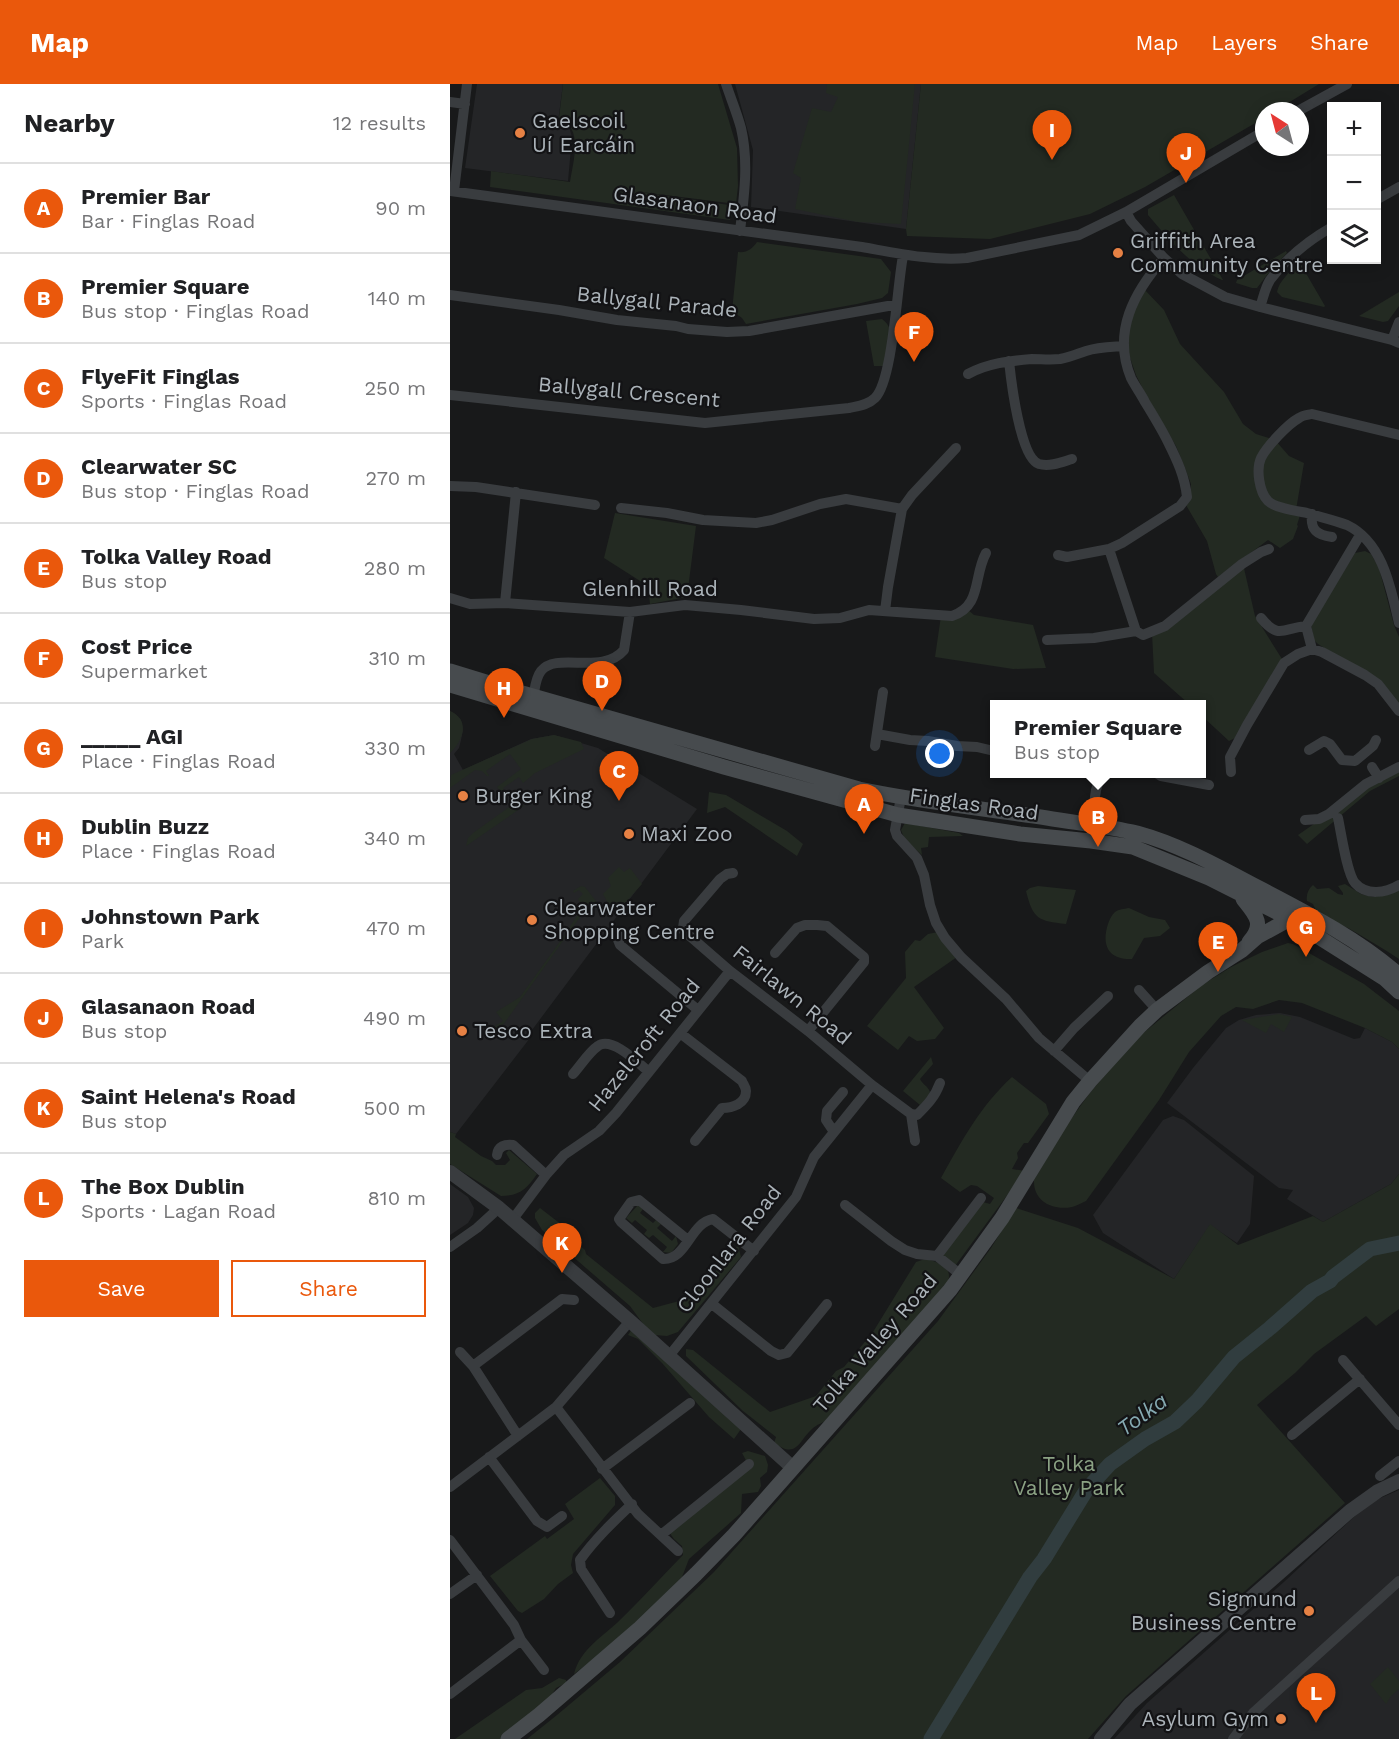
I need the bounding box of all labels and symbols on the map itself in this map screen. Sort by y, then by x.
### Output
north arrow [1255,102,1309,156]
place label: Gaelscoil Uí Earcáin [532,108,635,157]
pin: I [1032,110,1072,160]
marker: Gaelscoil Uí Earcáin [513,126,527,140]
pin: J [1166,134,1206,183]
street label: Glasanaon Road [611,181,779,228]
place label: Griffith Area Community Centre [1130,228,1323,277]
marker: Griffith Area Community Centre [1111,246,1125,260]
street label: Ballygall Parade [576,281,739,322]
pin: F [894,312,934,362]
street label: Ballygall Crescent [537,371,721,412]
street label: Glenhill Road [582,576,718,601]
pin: D [582,662,622,711]
pin: H [484,668,524,718]
your location [925,739,954,768]
pin: C [600,752,638,801]
street label: Finglas Road [908,782,1040,825]
place label: Burger King [475,783,593,808]
pin: A [844,784,884,834]
marker: Burger King [456,789,470,803]
pin: B [1078,798,1118,847]
place label: Maxi Zoo [641,821,733,846]
marker: Maxi Zoo [622,827,636,841]
place label: Clearwater Shopping Centre [544,895,715,944]
pin: G [1286,908,1326,957]
marker: Clearwater Shopping Centre [525,913,539,927]
pin: E [1198,922,1238,972]
street label: Fairlawn Road [728,939,856,1050]
street label: Hazelcroft Road [582,973,705,1116]
place label: Tesco Extra [474,1018,593,1043]
marker: Tesco Extra [455,1024,469,1038]
street label: Cloonlara Road [671,1180,786,1318]
pin: K [542,1224,582,1273]
street label: Tolka Valley Road [807,1268,942,1417]
water label: Tolka [1112,1388,1172,1441]
park label: Tolka Valley Park [1013,1451,1125,1500]
place label: Sigmund Business Centre [1131,1586,1297,1635]
marker: Sigmund Business Centre [1302,1604,1316,1618]
pin: L [1296,1674,1336,1723]
place label: Asylum Gym [1142,1706,1269,1731]
marker: Asylum Gym [1274,1712,1288,1726]

